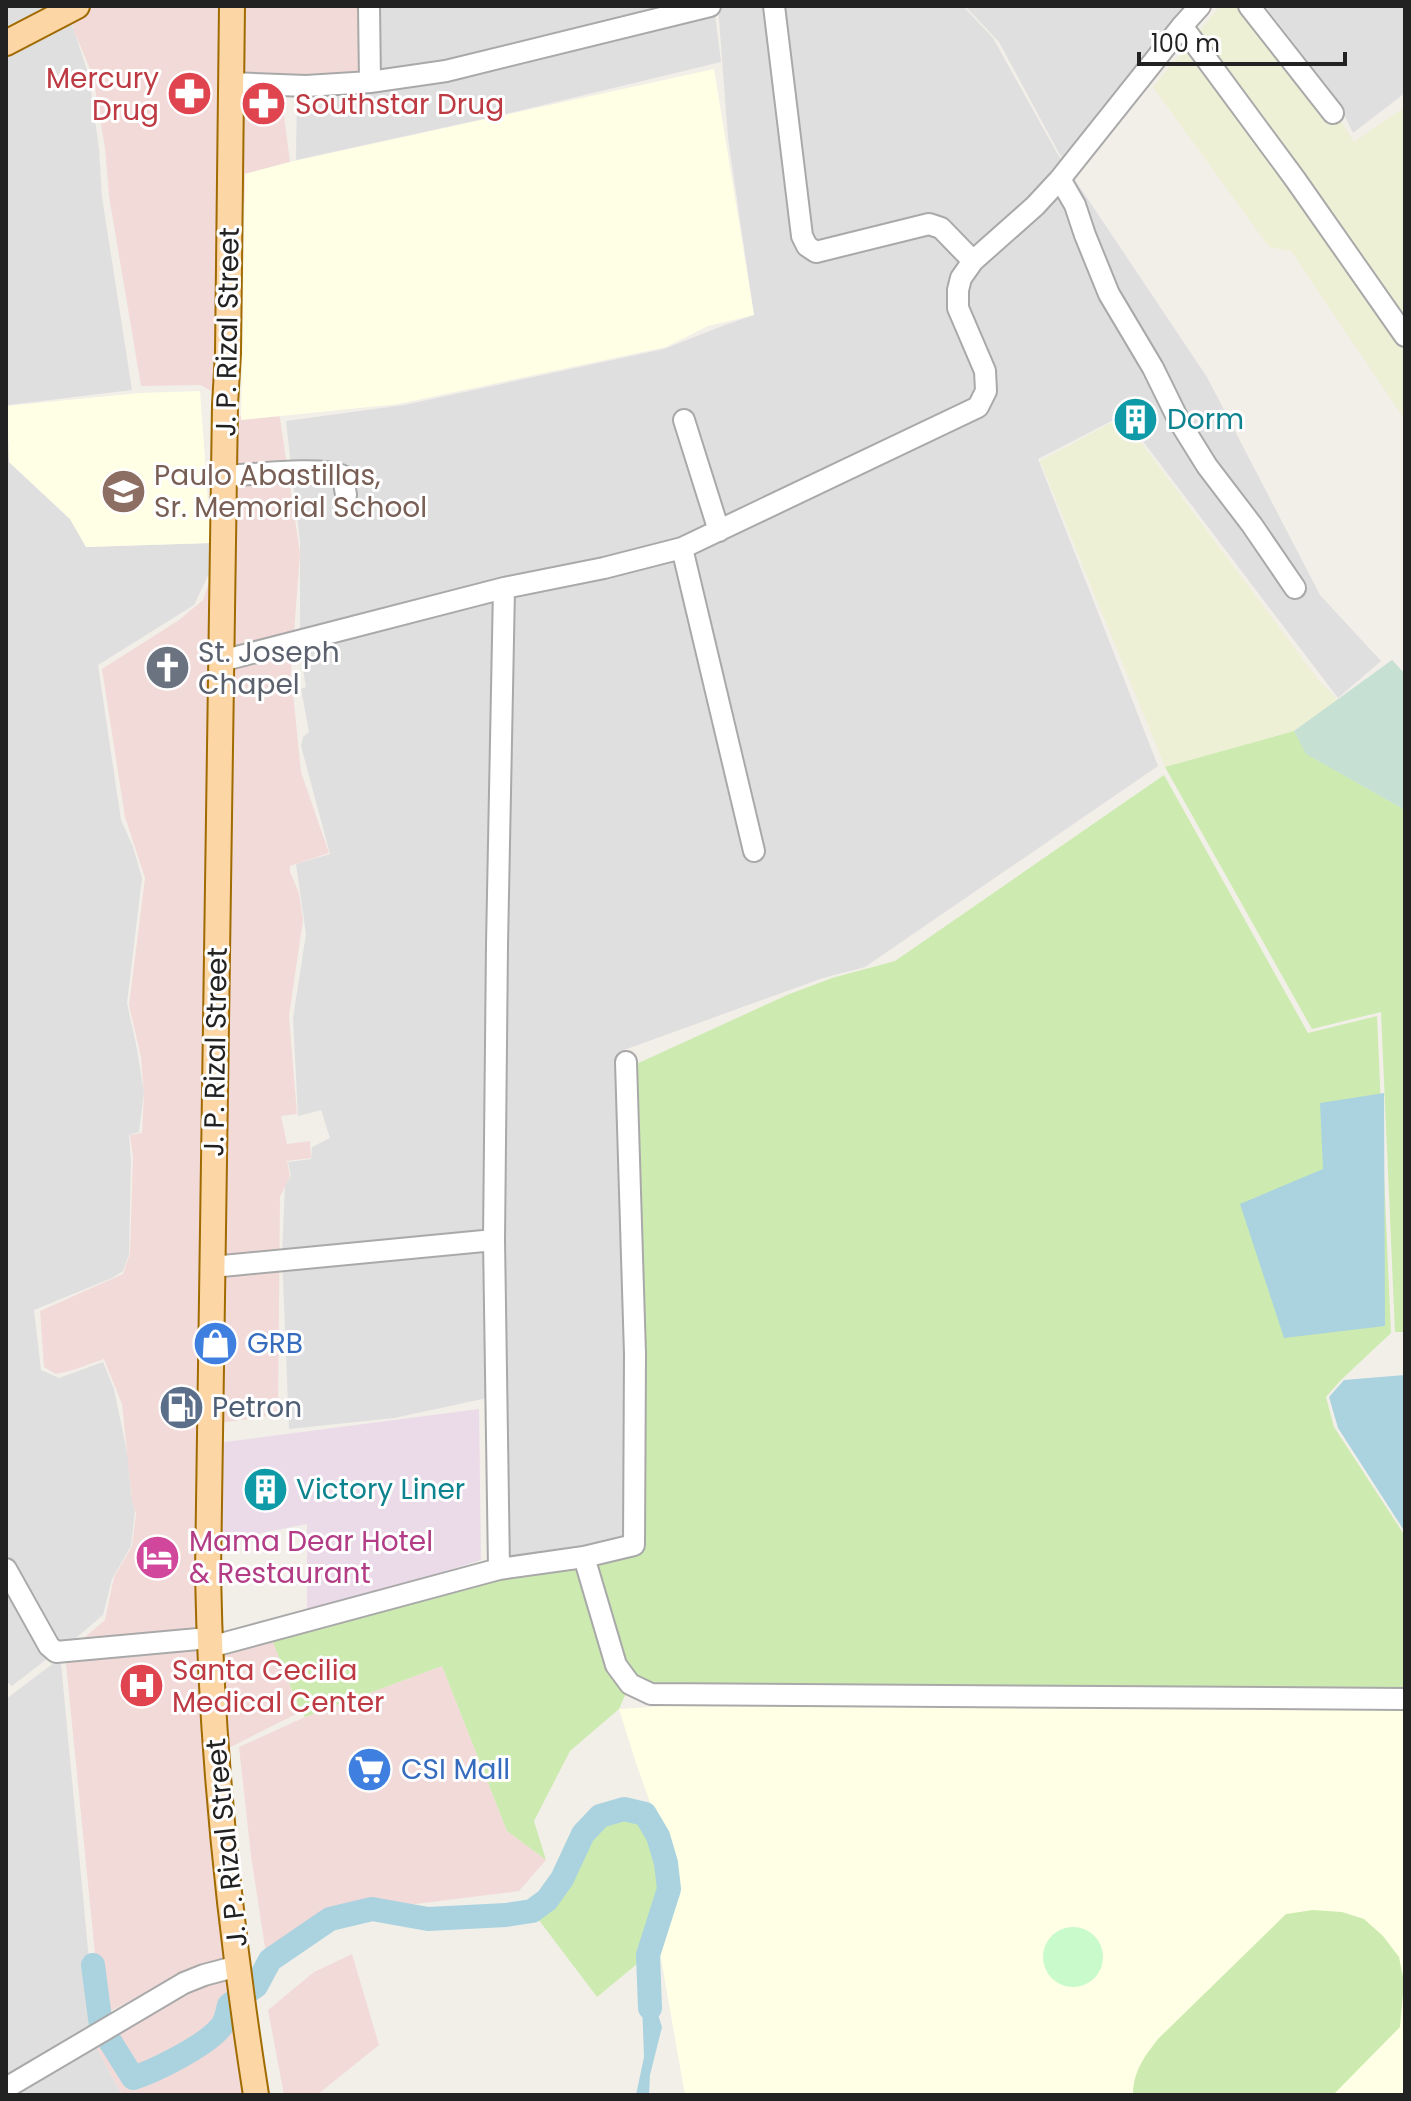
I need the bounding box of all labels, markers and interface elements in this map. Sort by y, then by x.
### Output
scale bar [1139,16,1345,66]
text: 100 m [1151,27,1220,60]
place label: Mercury Drug [46,59,159,130]
pharmacy icon: Mercury Drug [166,70,214,118]
pharmacy icon: Southstar Drug [240,80,288,128]
place label: Southstar Drug [295,85,504,124]
street label: J. P. Rizal Street [206,227,249,437]
building icon: Dorm [1112,395,1160,443]
place label: Dorm [1167,400,1244,439]
place label: Paulo Abastillas, Sr. Memorial School [154,456,427,527]
school or university icon: Paulo Abastillas, Sr. Memorial School [99,467,147,515]
place label: St. Joseph Chapel [198,633,340,704]
church icon: St. Joseph Chapel [143,644,191,692]
street label: J. P. Rizal Street [194,947,237,1157]
shop icon: GRB [192,1319,240,1367]
place label: GRB [247,1324,303,1363]
fuel station icon: Petron [157,1383,205,1431]
place label: Petron [212,1388,302,1427]
building icon: Victory Liner [241,1465,289,1513]
place label: Victory Liner [296,1470,465,1509]
place label: Mama Dear Hotel & Restaurant [189,1522,433,1593]
hotel icon: Mama Dear Hotel & Restaurant [134,1533,182,1581]
place label: Santa Cecilia Medical Center [172,1651,384,1722]
hospital icon: Santa Cecilia Medical Center [117,1662,165,1710]
street label: J. P. Rizal Street [196,1737,257,1949]
supermarket icon: CSI Mall [346,1745,394,1793]
place label: CSI Mall [401,1750,510,1789]

